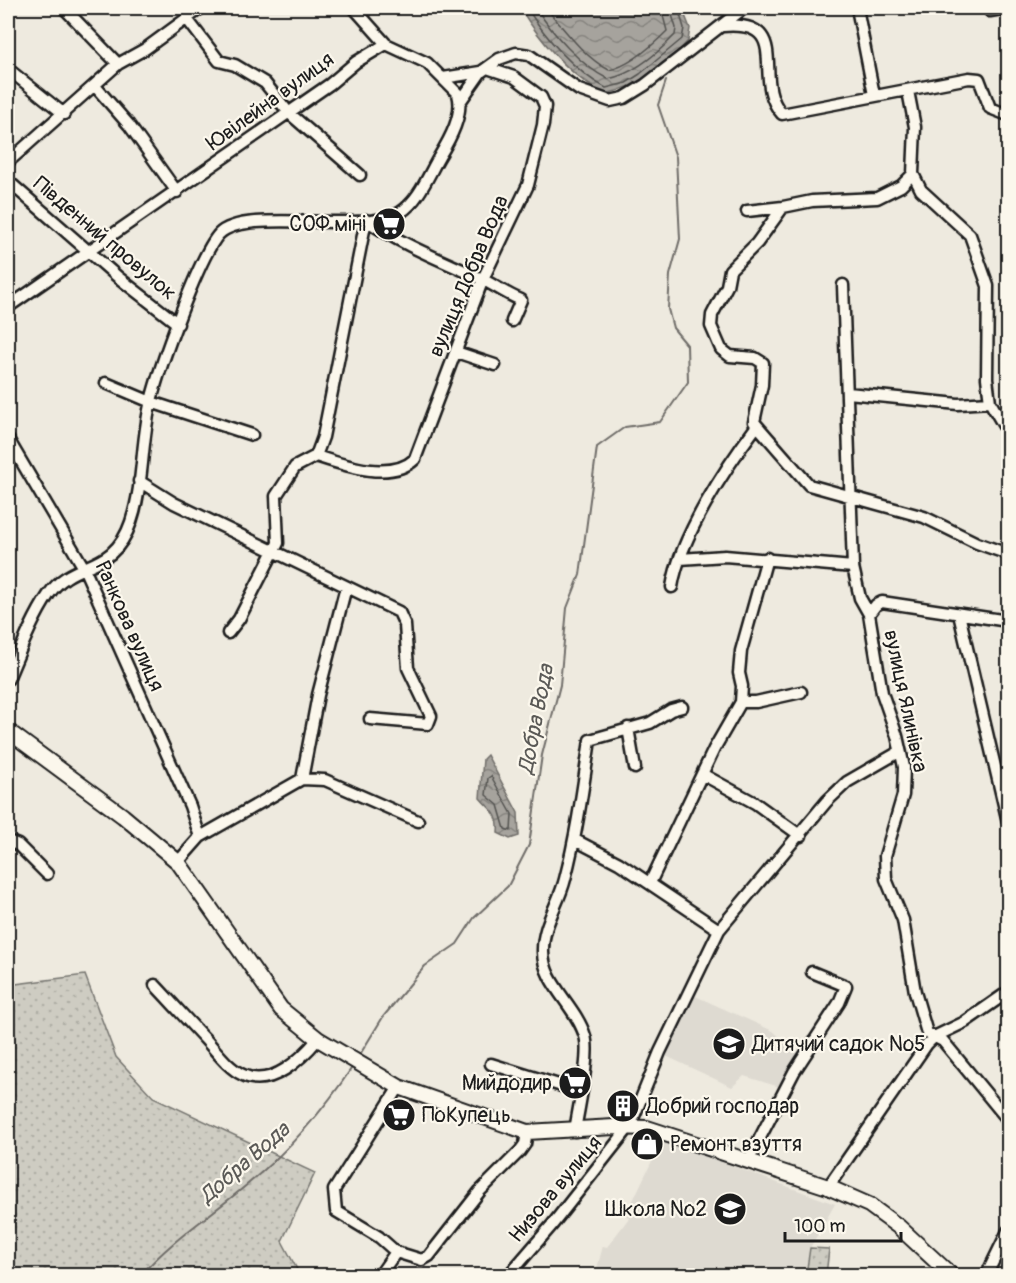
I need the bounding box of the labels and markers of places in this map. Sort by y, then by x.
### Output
supermarket icon: СОФ міні [371,206,407,242]
place label: СОФ міні [289,211,366,238]
school or university icon: Дитячий садок №5 [711,1026,747,1062]
place label: Дитячий садок №5 [751,1031,925,1058]
supermarket icon: Мийдодир [557,1065,593,1101]
place label: Мийдодир [462,1070,552,1097]
building icon: Добрий господар [605,1088,641,1124]
place label: Добрий господар [645,1093,799,1120]
supermarket icon: ПоКупець [381,1097,417,1133]
place label: ПоКупець [422,1102,511,1129]
shop icon: Ремонт взуття [629,1126,665,1162]
place label: Ремонт взуття [670,1131,802,1158]
school or university icon: Школа №2 [712,1191,748,1227]
place label: Школа №2 [605,1196,707,1223]

